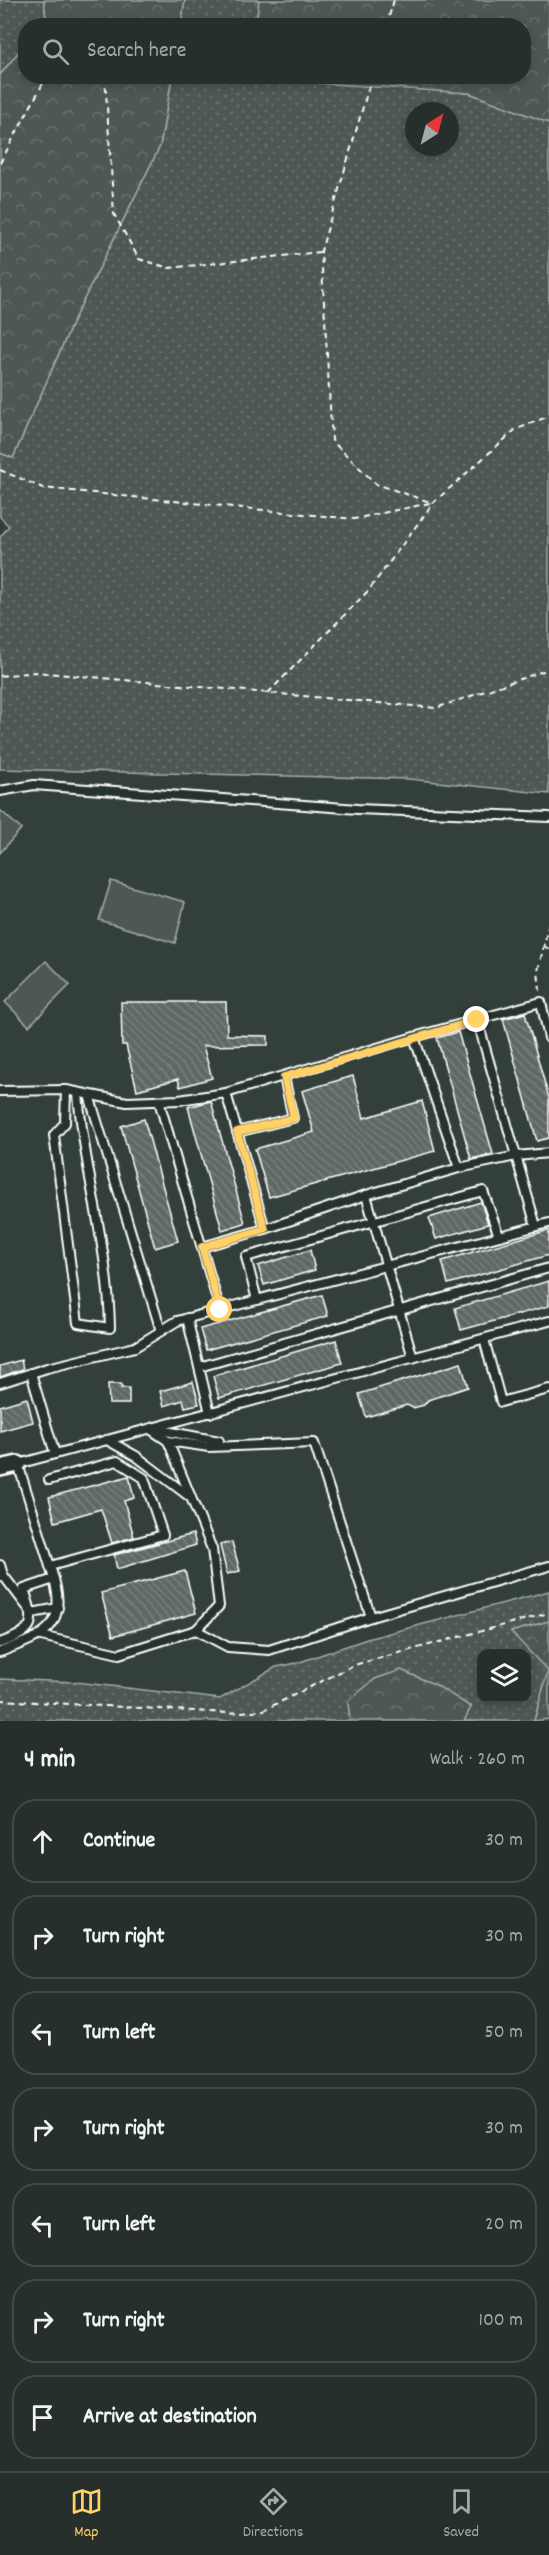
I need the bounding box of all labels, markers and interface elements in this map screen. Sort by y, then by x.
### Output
search box [18,18,531,84]
icon: search [39,35,72,68]
text: Search here [87,36,186,67]
north arrow [405,102,459,156]
route end [463,1006,489,1032]
route start [206,1296,232,1322]
map controls [477,1649,531,1703]
button: layers [477,1649,531,1703]
text: 4 min [24,1742,75,1779]
text: Walk · 260 m [430,1746,525,1774]
icon: ahead [26,1825,59,1858]
text: Continue [83,1826,155,1857]
text: 30 m [485,1827,523,1855]
icon: right [26,1921,59,1954]
text: Turn right [83,1922,165,1953]
text: 30 m [485,1923,523,1951]
icon: left [26,2017,59,2050]
text: Turn left [83,2018,155,2049]
text: 50 m [485,2019,523,2047]
icon: right [26,2113,59,2146]
text: Turn right [83,2114,165,2145]
text: 30 m [485,2115,523,2143]
icon: left [26,2209,59,2242]
text: Turn left [83,2210,155,2241]
text: 20 m [485,2211,523,2239]
icon: right [26,2305,59,2338]
text: Turn right [83,2306,165,2337]
text: 100 m [479,2307,523,2335]
icon: arrive [26,2401,59,2434]
text: Arrive at destination [83,2402,257,2433]
tab: Map [70,2485,103,2544]
tab: Directions [243,2485,303,2544]
tab: Saved [443,2485,479,2544]

